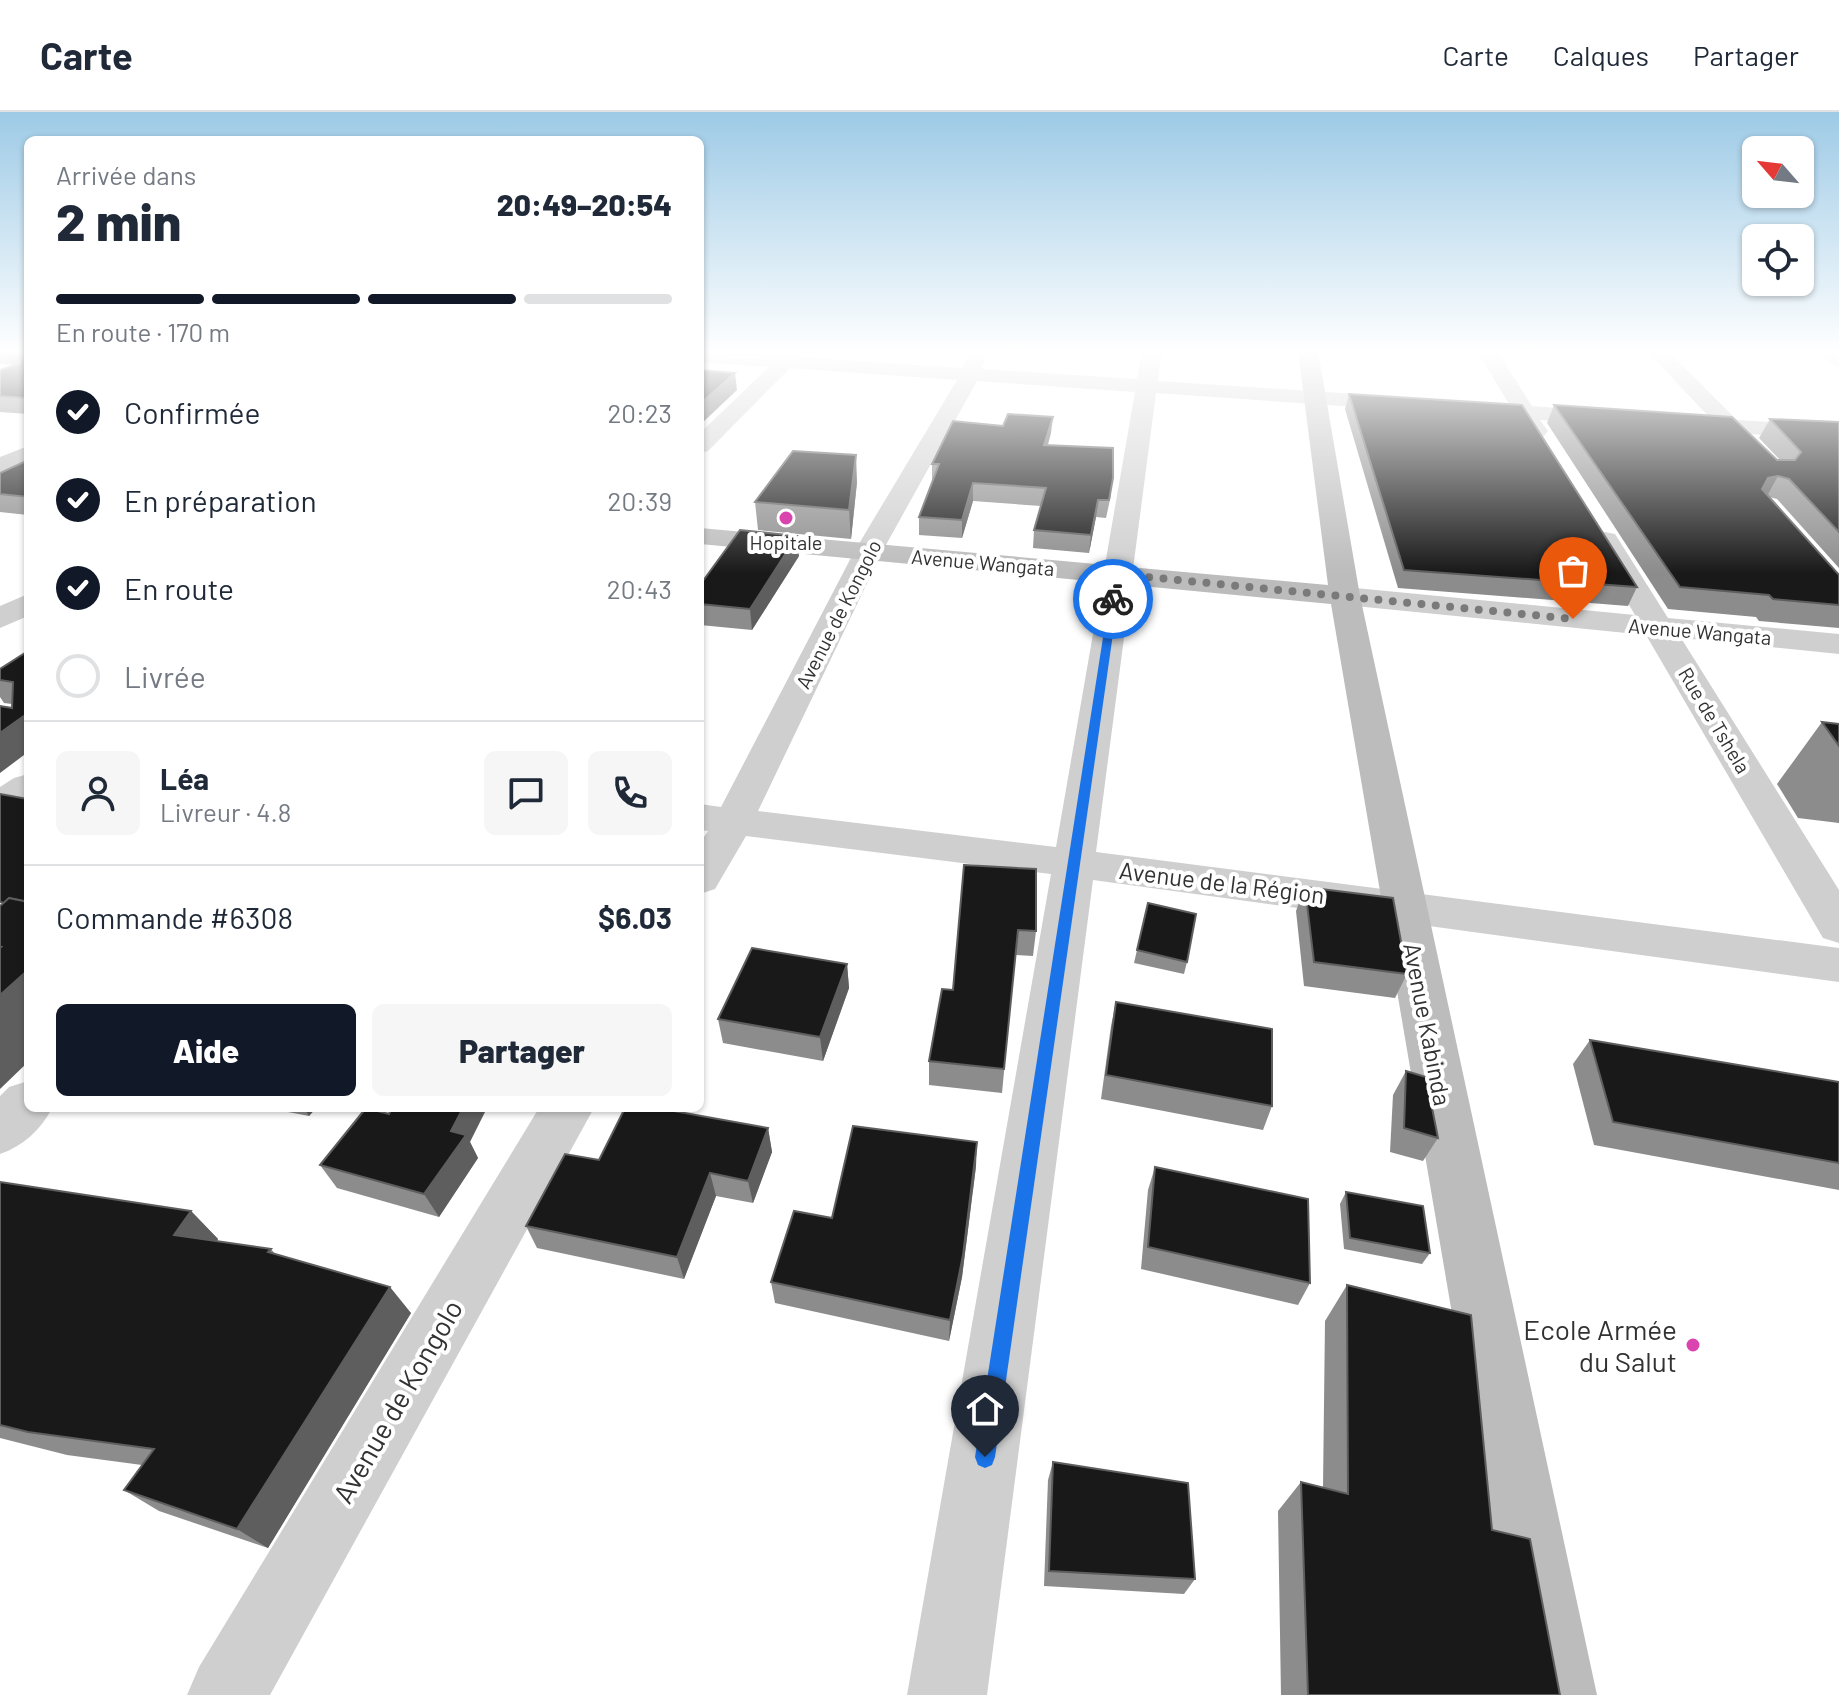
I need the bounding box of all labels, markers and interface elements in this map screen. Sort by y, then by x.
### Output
text: Carte [40,32,133,78]
text: Carte [1442,38,1509,72]
text: Calques [1553,38,1649,72]
text: Partager [1693,38,1799,72]
north arrow [1742,136,1814,208]
map controls [1742,136,1814,296]
text: Arrivée dans [56,159,196,190]
text: 20:49–20:54 [497,186,672,222]
text: 2 min [56,189,181,251]
button: locate [1742,224,1814,296]
text: En route · 170 m [56,316,230,347]
icon: check [56,390,100,434]
text: Confirmée [124,394,261,430]
text: 20:23 [607,397,672,428]
icon: check [56,478,100,522]
text: En préparation [124,482,317,518]
text: 20:39 [608,485,672,516]
marker: Hopitale [777,509,795,527]
place label: Hopitale [750,530,822,554]
street label: Avenue de Kongolo [790,536,886,692]
pin [1539,537,1607,619]
street label: Avenue Wangata [910,544,1056,580]
icon: bag [1551,549,1595,593]
courier [1073,559,1153,639]
icon: check [56,566,100,610]
text: En route [124,570,234,606]
text: 20:43 [607,573,672,604]
icon: bike [1091,577,1135,621]
street label: Avenue Wangata [1627,613,1773,649]
text: Livrée [124,658,206,694]
street label: Rue de Tshela [1674,663,1756,777]
button: person [56,751,140,835]
button: chat [484,751,568,835]
button: phone [588,751,672,835]
text: Léa [160,760,209,796]
text: Livreur · 4.8 [160,796,291,827]
street label: Avenue de la Région [1118,855,1326,909]
text: Commande #6308 [56,899,293,935]
text: $6.03 [598,899,672,935]
street label: Avenue Kabinda [1398,940,1458,1108]
button: Aide [56,1004,356,1096]
button: Partager [372,1004,672,1096]
street label: Avenue de Kongolo [325,1293,469,1509]
place label: Ecole Armée du Salut [1523,1312,1677,1378]
marker: Ecole Armée du Salut [1684,1336,1702,1354]
pin [951,1375,1019,1457]
icon: home [963,1387,1007,1431]

